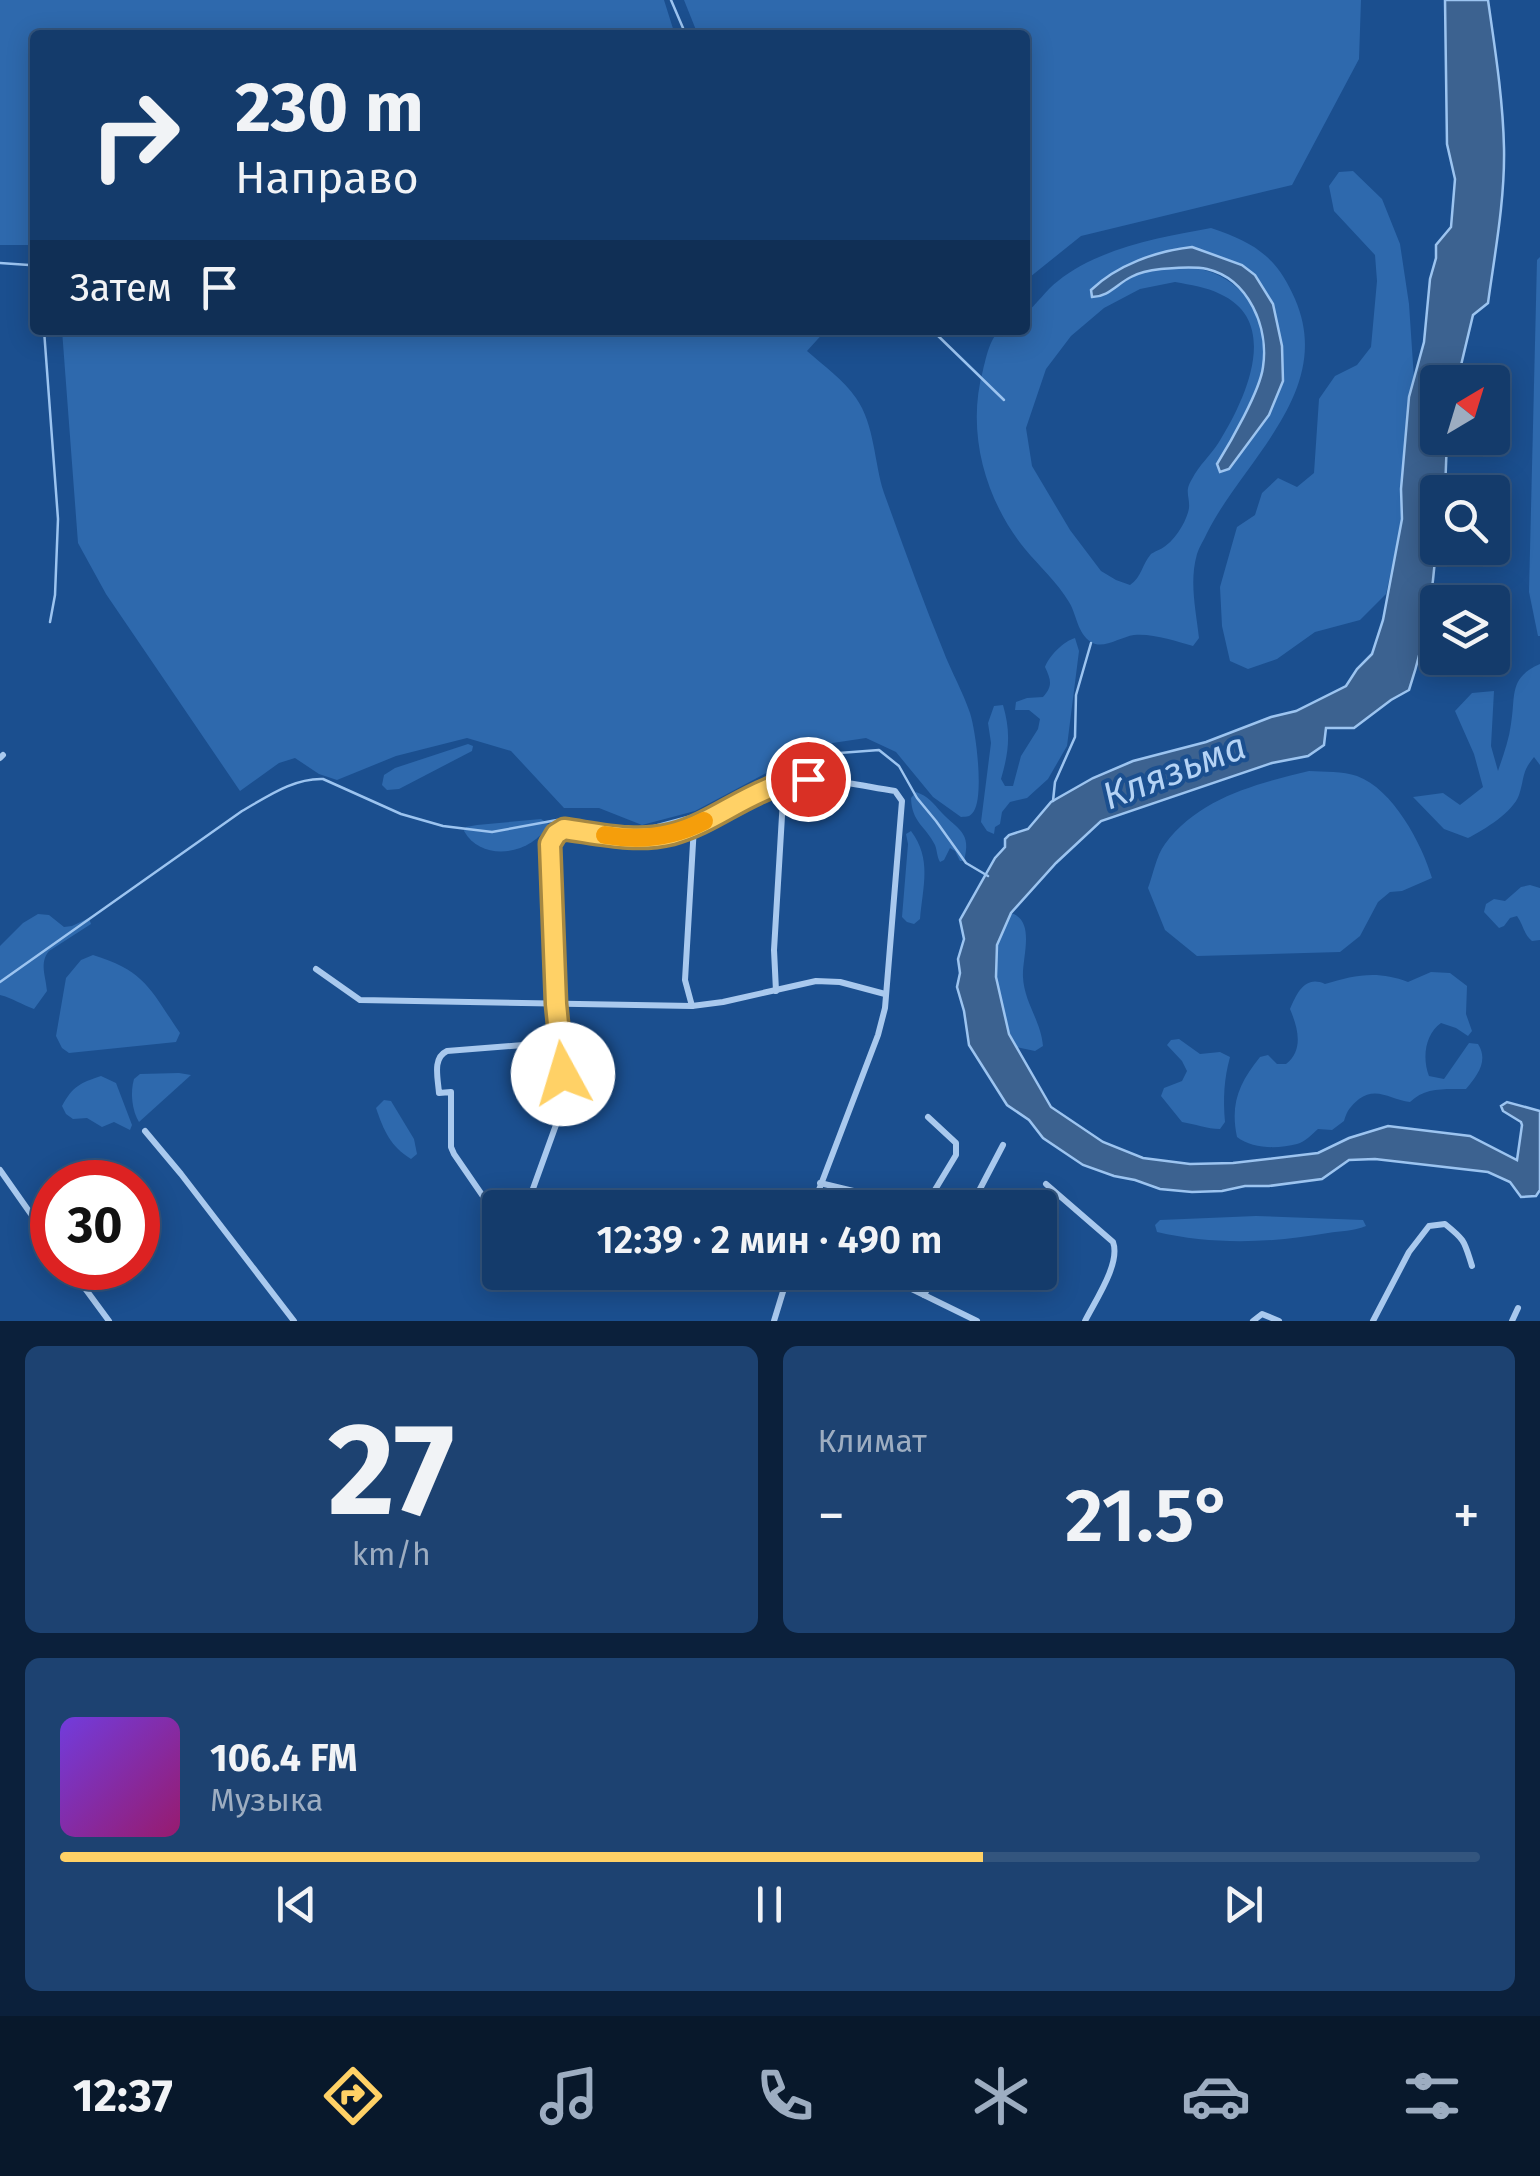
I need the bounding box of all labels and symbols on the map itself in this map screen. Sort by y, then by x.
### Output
north arrow [1420,365,1510,455]
water label: Клязьма [1096,723,1252,819]
pin [766,737,851,822]
position arrow [511,1022,615,1126]
speed limit sign: 30 [30,1160,160,1290]

